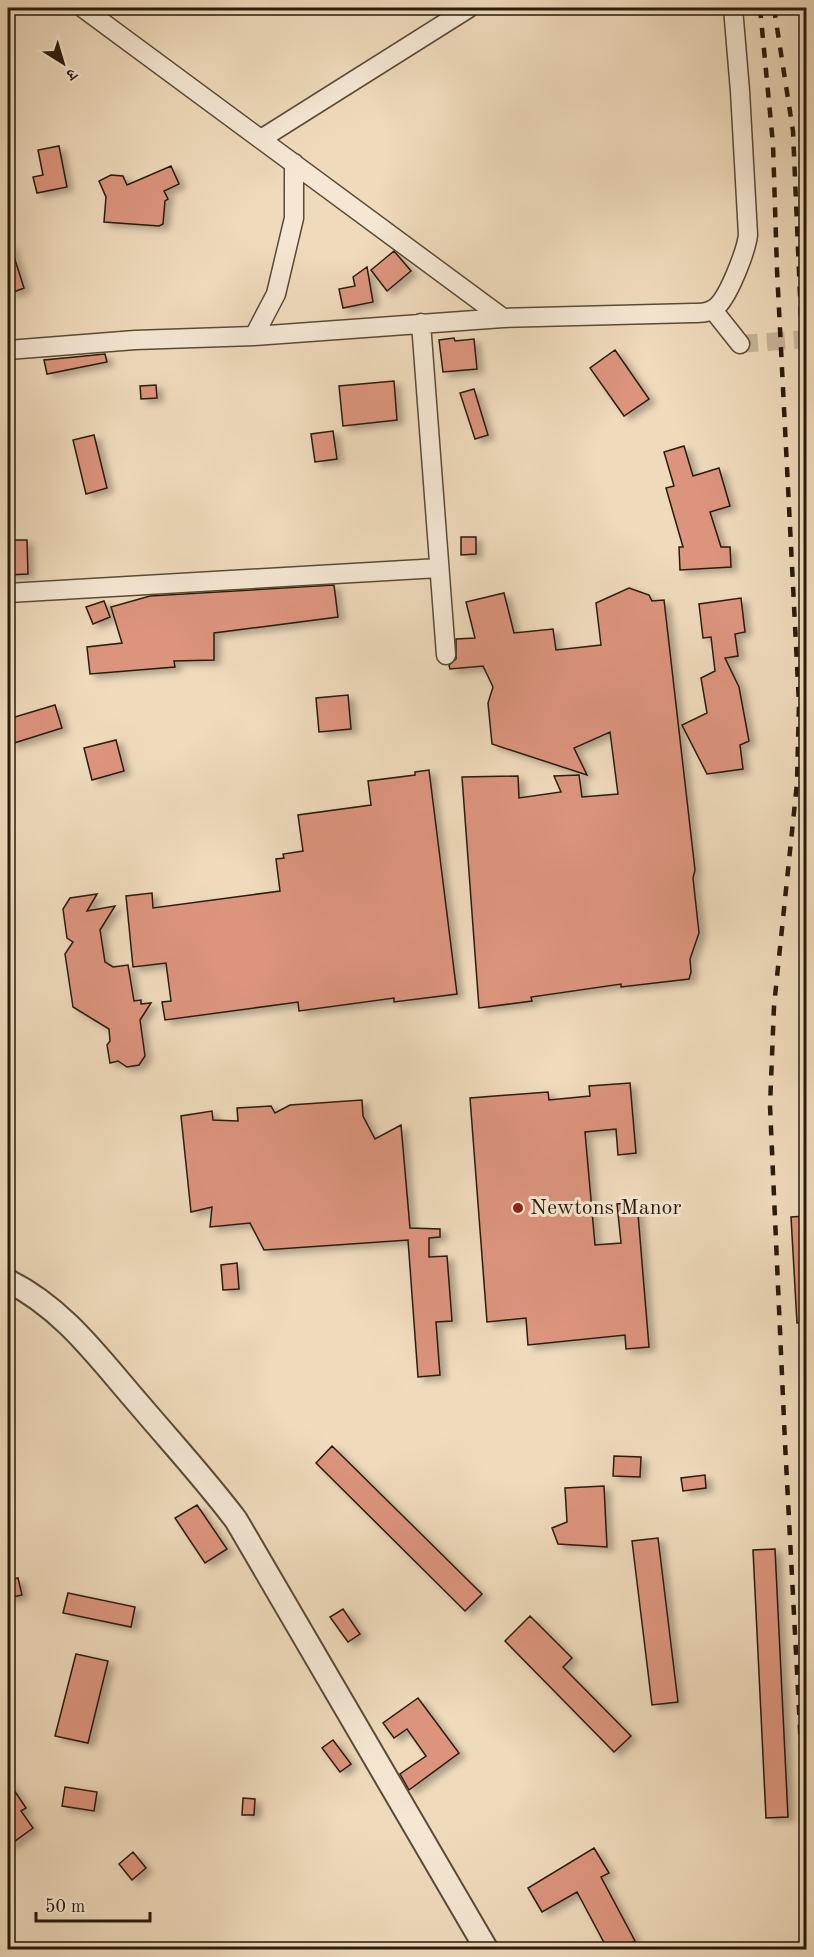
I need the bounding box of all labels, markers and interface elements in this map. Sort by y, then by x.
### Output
north arrow [33,33,93,93]
text: उ [61,64,80,83]
place label: Newtons Manor [530,1197,681,1219]
marker: Newtons Manor [511,1201,525,1215]
scale bar [36,1885,150,1923]
text: 50 m [45,1898,85,1916]

